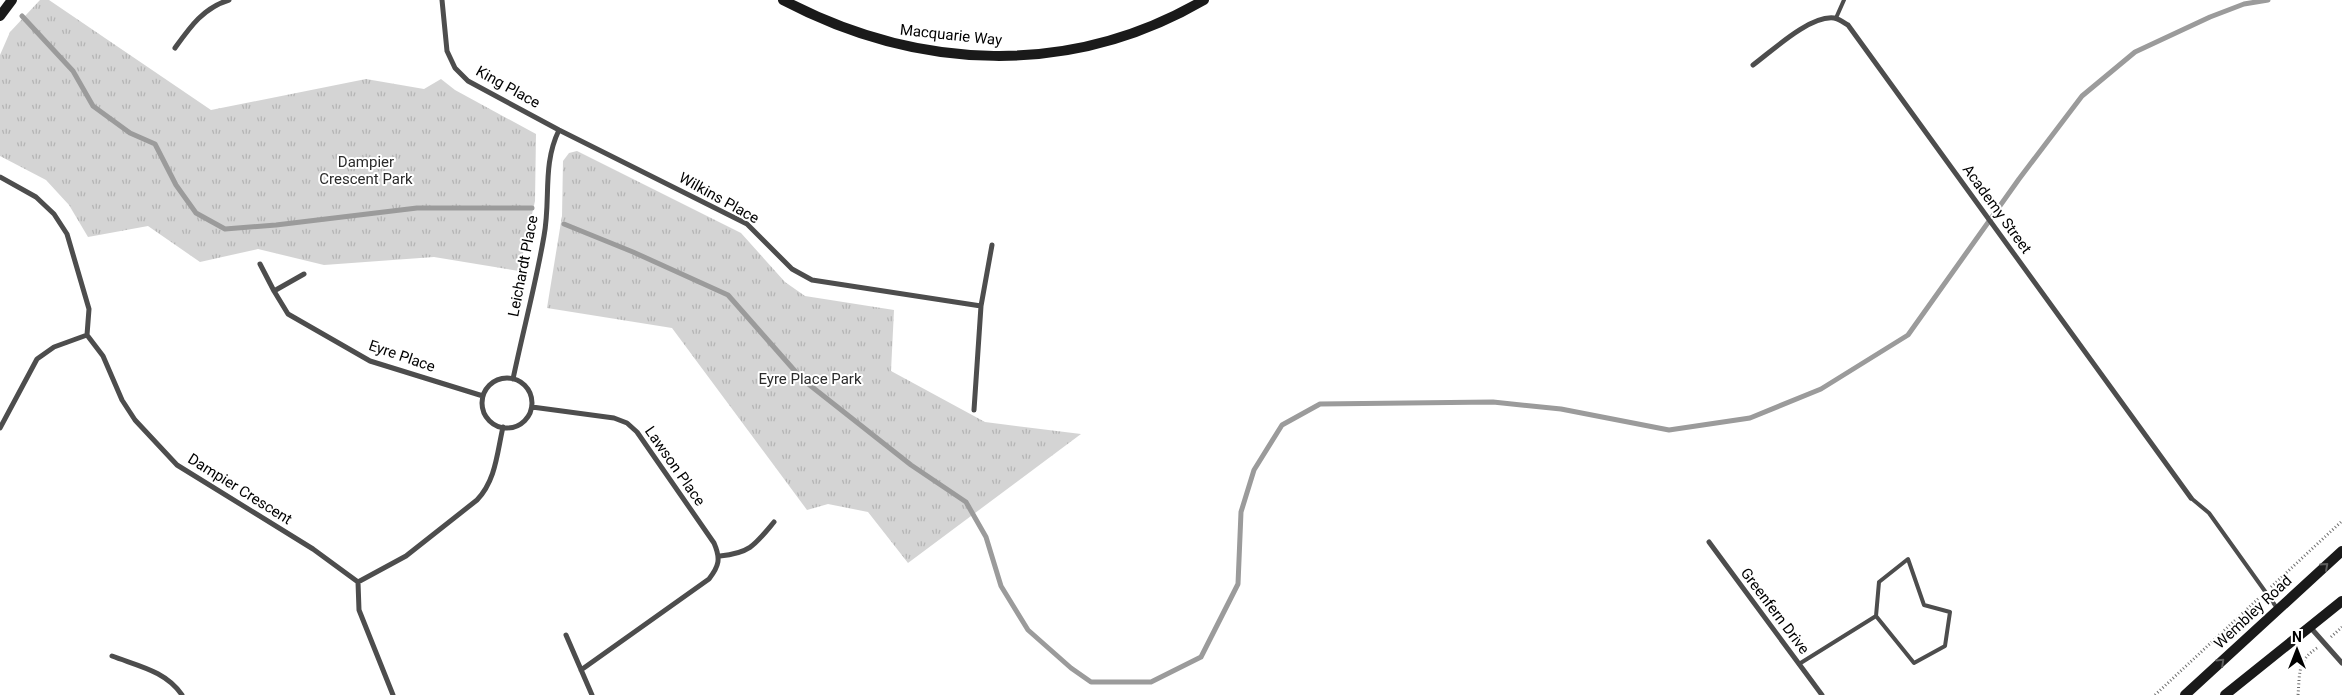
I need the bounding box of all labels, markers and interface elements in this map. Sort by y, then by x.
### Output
street label: Macquarie Way [899,21,1003,49]
street label: King Place [473,62,543,112]
park label: Dampier Crescent Park [319,153,413,188]
street label: Academy Street [1959,161,2035,257]
street label: Wilkins Place [676,169,762,227]
street label: Leichardt Place [504,214,542,318]
street label: Eyre Place [366,336,438,376]
park label: Eyre Place Park [758,370,862,388]
street label: Lawson Place [641,423,709,509]
street label: Dampier Crescent [185,450,295,528]
one-way arrow [2320,563,2329,572]
street label: Greenfern Drive [1737,564,1813,658]
street label: Wembley Road [2211,572,2295,652]
north arrow [2272,625,2322,675]
text: N [2292,629,2302,645]
one-way arrow [2216,659,2225,668]

